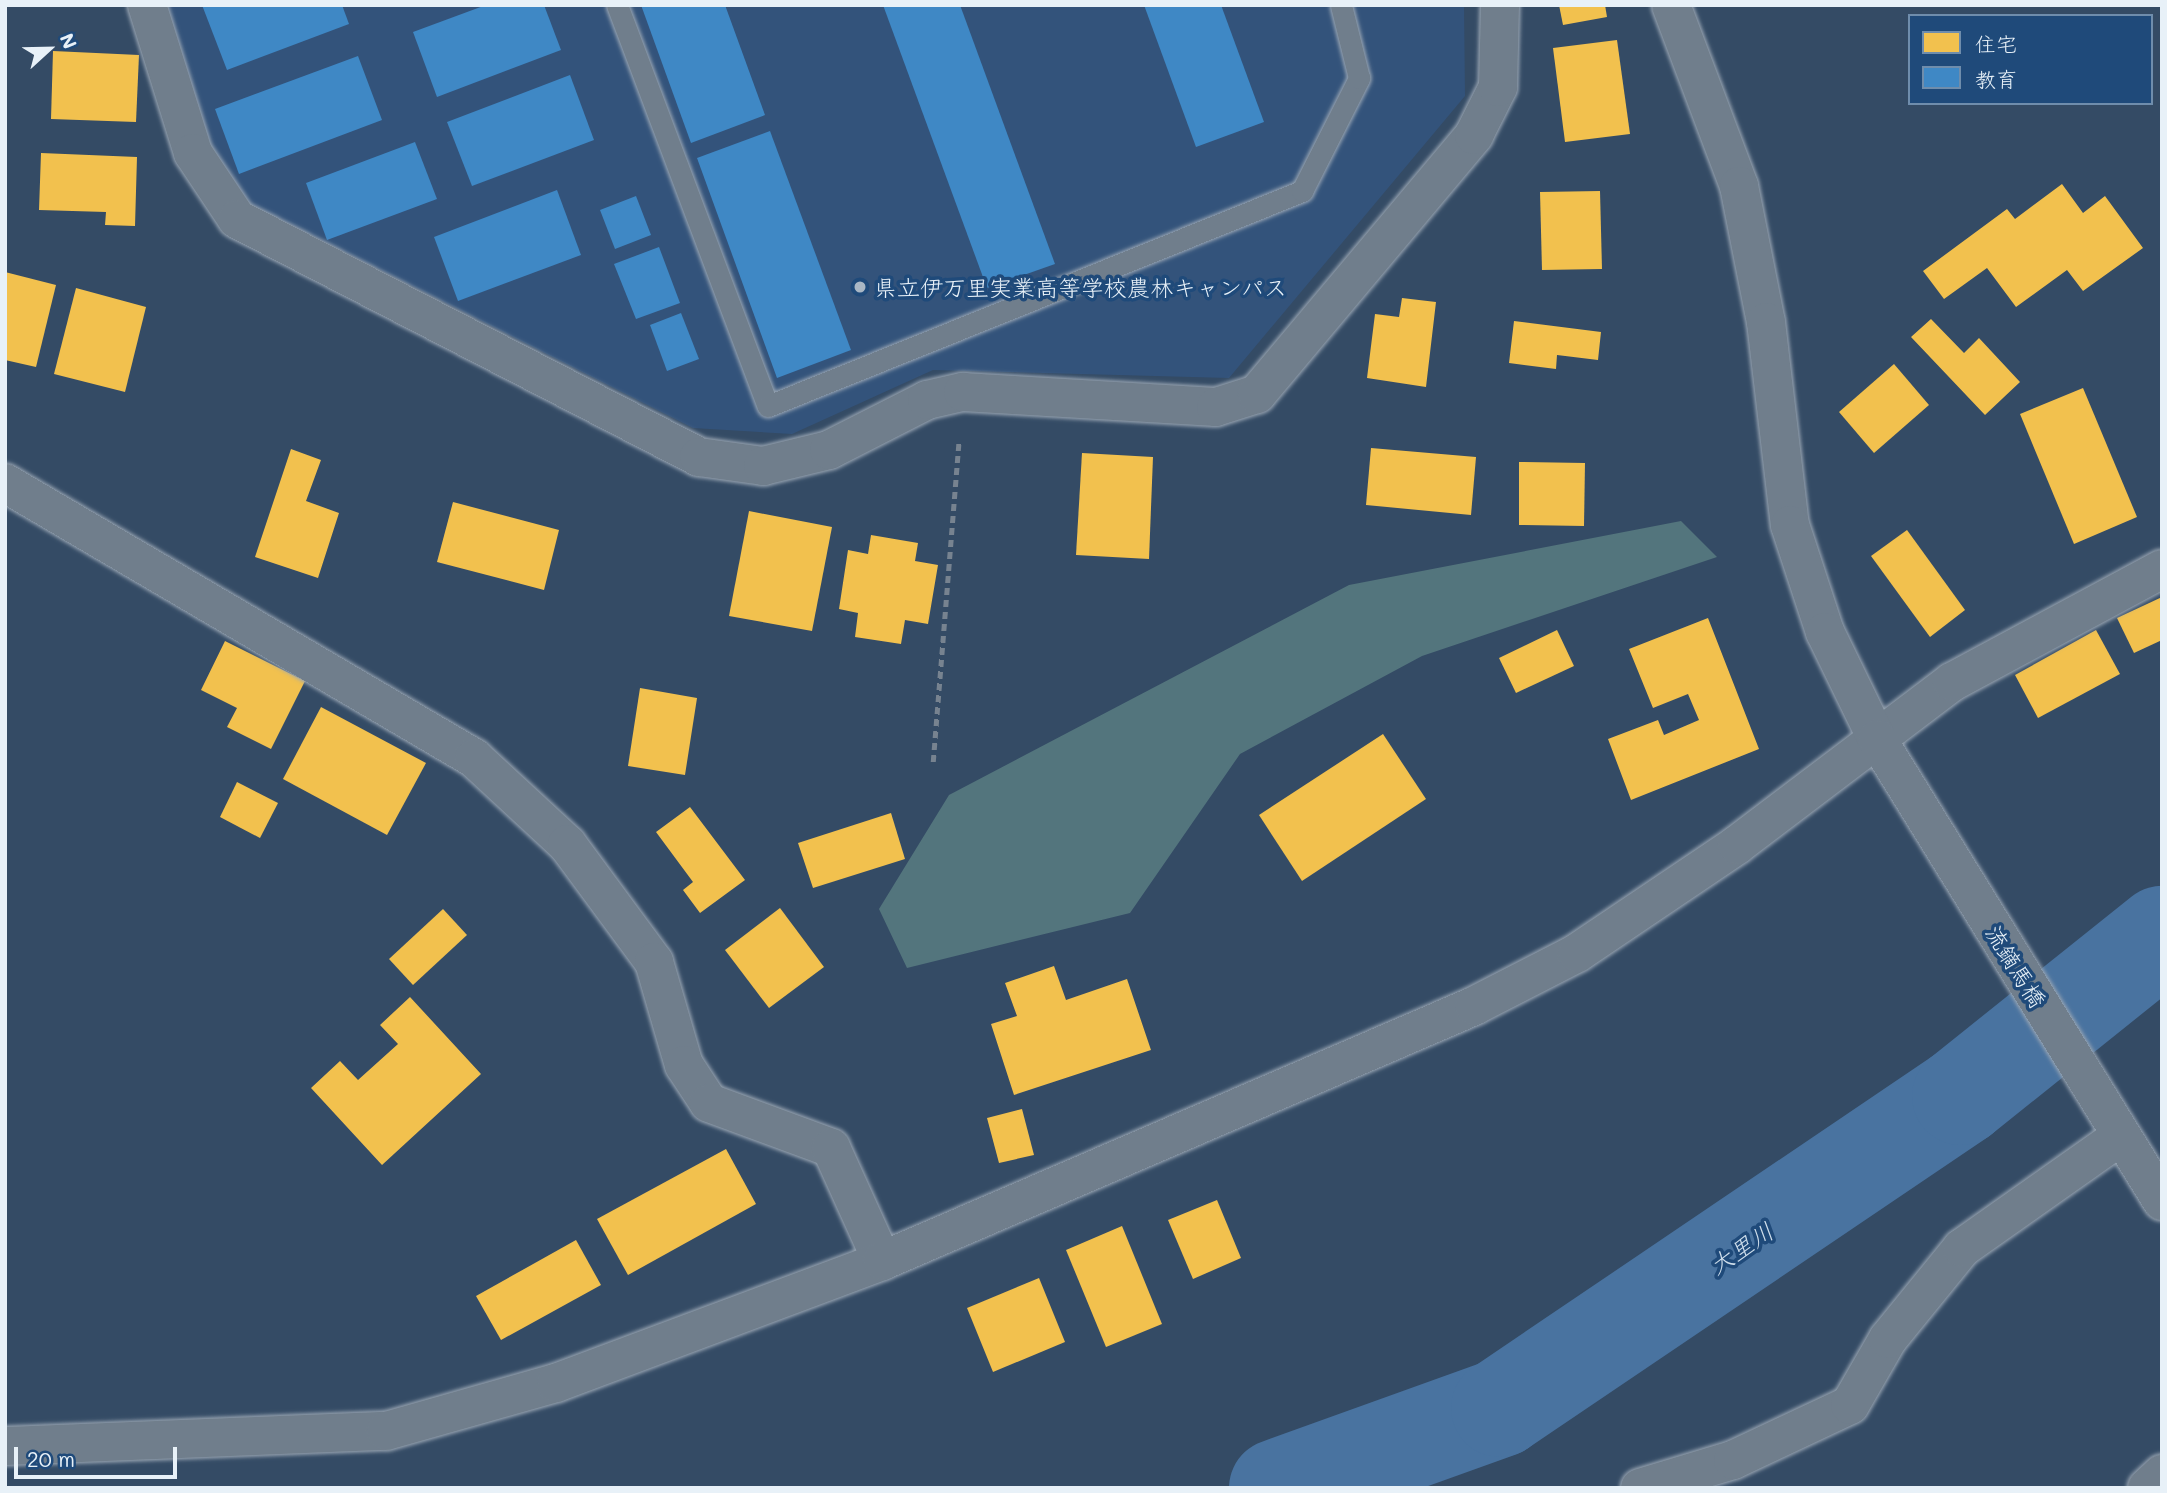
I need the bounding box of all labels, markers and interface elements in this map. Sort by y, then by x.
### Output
north arrow [14,14,84,84]
legend [1908,14,2153,105]
text: N [55,30,83,52]
text: 住宅 [1975,30,2017,57]
text: 教育 [1975,65,2017,92]
place label: 県立伊万里実業高等学校農林キャンパス [874,273,1288,301]
marker: 県立伊万里実業高等学校農林キャンパス [852,279,868,295]
street label: 流鏑馬橋 [1980,920,2052,1012]
water label: 大里川 [1703,1216,1779,1280]
scale bar [18,1434,180,1478]
text: 20 m [27,1445,75,1472]

